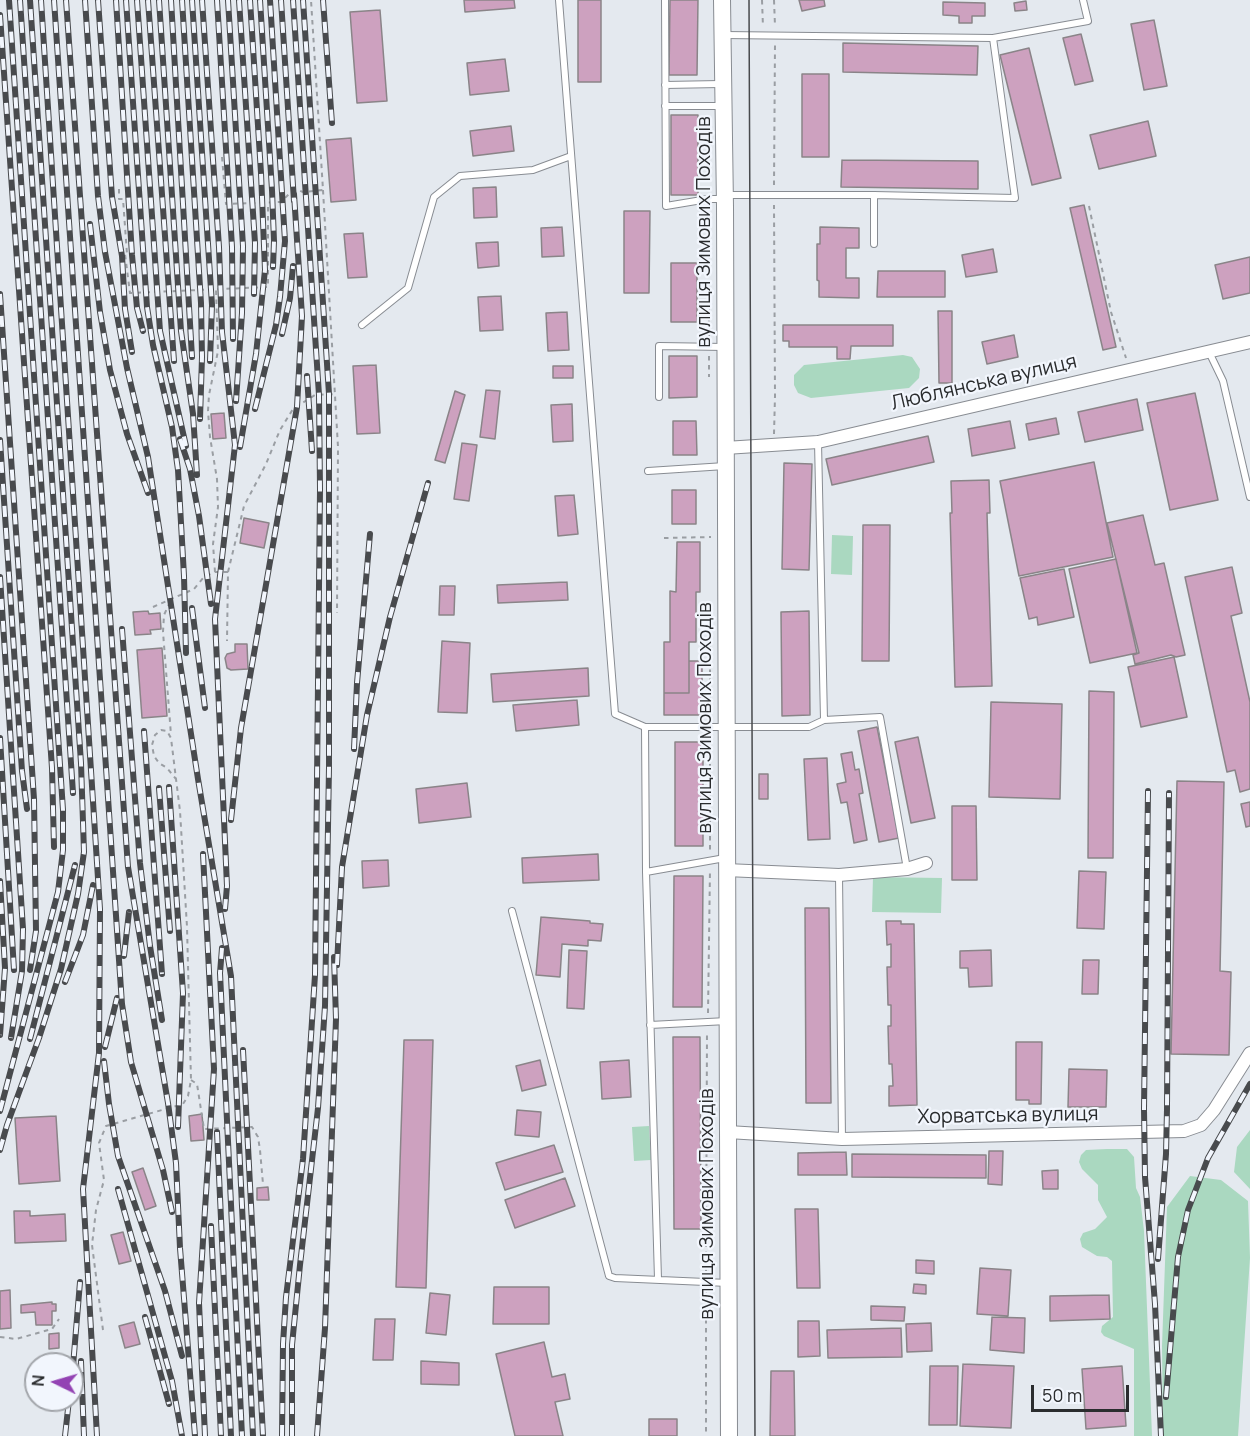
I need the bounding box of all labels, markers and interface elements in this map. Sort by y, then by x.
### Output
street label: вулиця Зимових Походів [692,116,716,348]
street label: Люблянська вулиця [889,350,1079,416]
street label: вулиця Зимових Походів [693,602,717,834]
street label: вулиця Зимових Походів [695,1088,719,1320]
street label: Хорватська вулиця [917,1102,1099,1130]
north arrow [24,1352,84,1412]
scale bar [1034,1373,1132,1411]
text: N [27,1374,50,1387]
text: 50 m [1042,1383,1082,1407]

